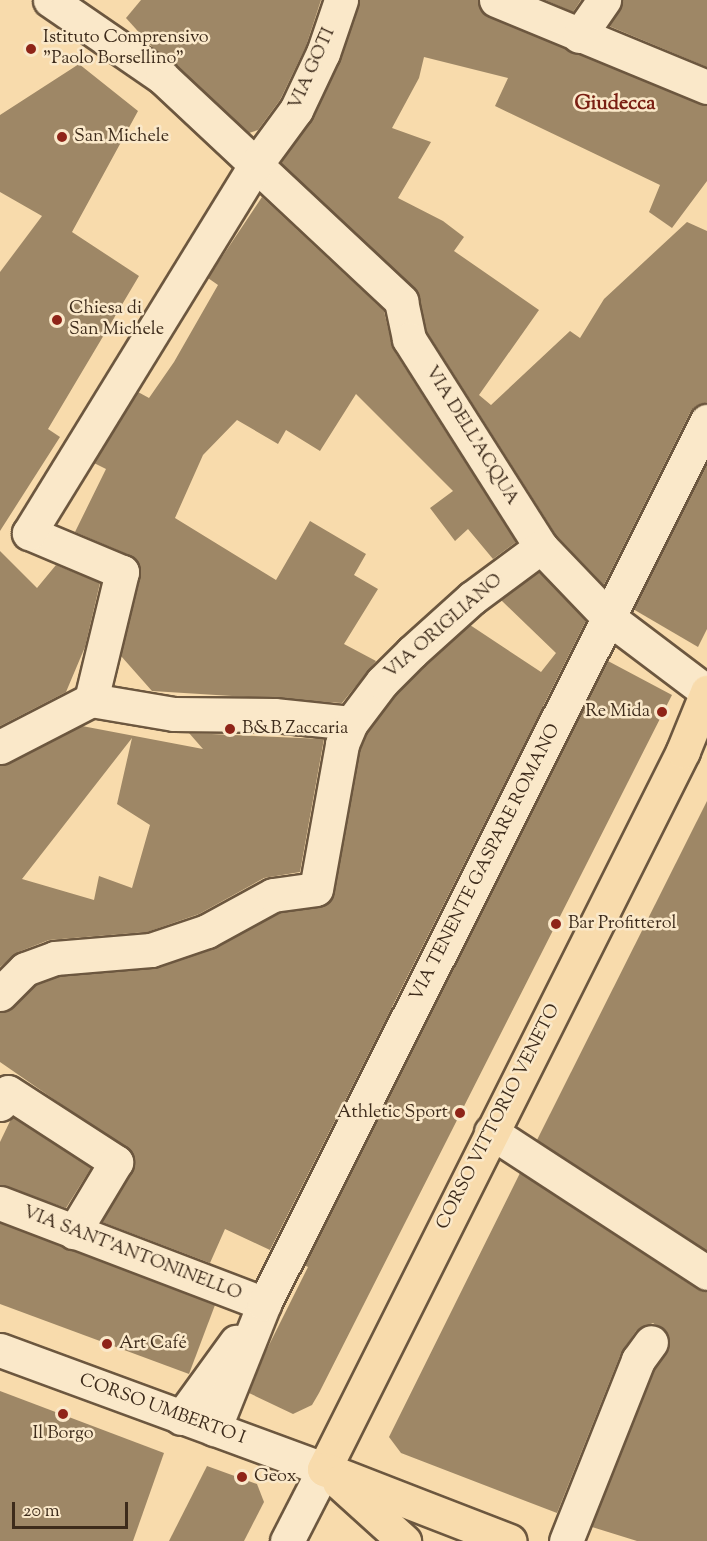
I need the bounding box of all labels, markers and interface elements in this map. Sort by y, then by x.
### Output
street label: VIA GOTI [285,25,341,113]
place label: Istituto Comprensivo "Paolo Borsellino" [43,28,209,70]
marker: Istituto Comprensivo "Paolo Borsellino" [24,42,38,56]
district label: Giudecca [574,92,656,116]
place label: San Michele [74,126,169,148]
marker: San Michele [55,130,69,144]
place label: Chiesa di San Michele [69,299,164,342]
marker: Chiesa di San Michele [50,313,64,327]
street label: VIA DELL'ACQUA [420,363,522,509]
street label: VIA ORIGLIANO [381,570,507,684]
place label: Re Mida [585,701,650,723]
marker: Re Mida [655,705,669,719]
place label: B&B Zaccaria [242,718,348,740]
street label: VIA TENENTE GASPARE ROMANO [406,721,566,1005]
marker: B&B Zaccaria [223,722,237,736]
place label: Bar Profitterol [568,913,676,935]
marker: Bar Profitterol [549,917,563,931]
street label: CORSO VITTORIO VENETO [433,1001,565,1233]
place label: Athletic Sport [337,1102,448,1124]
marker: Athletic Sport [453,1106,467,1120]
street label: VIA SANT'ANTONINELLO [19,1202,245,1306]
place label: Art Café [119,1333,187,1355]
marker: Art Café [100,1337,114,1351]
street label: CORSO UMBERTO I [76,1370,248,1450]
marker: Il Borgo [56,1407,70,1421]
place label: Il Borgo [32,1423,94,1445]
place label: Geox [254,1466,297,1488]
marker: Geox [235,1470,249,1484]
scale bar [15,1490,130,1528]
text: 20 m [23,1499,60,1525]

